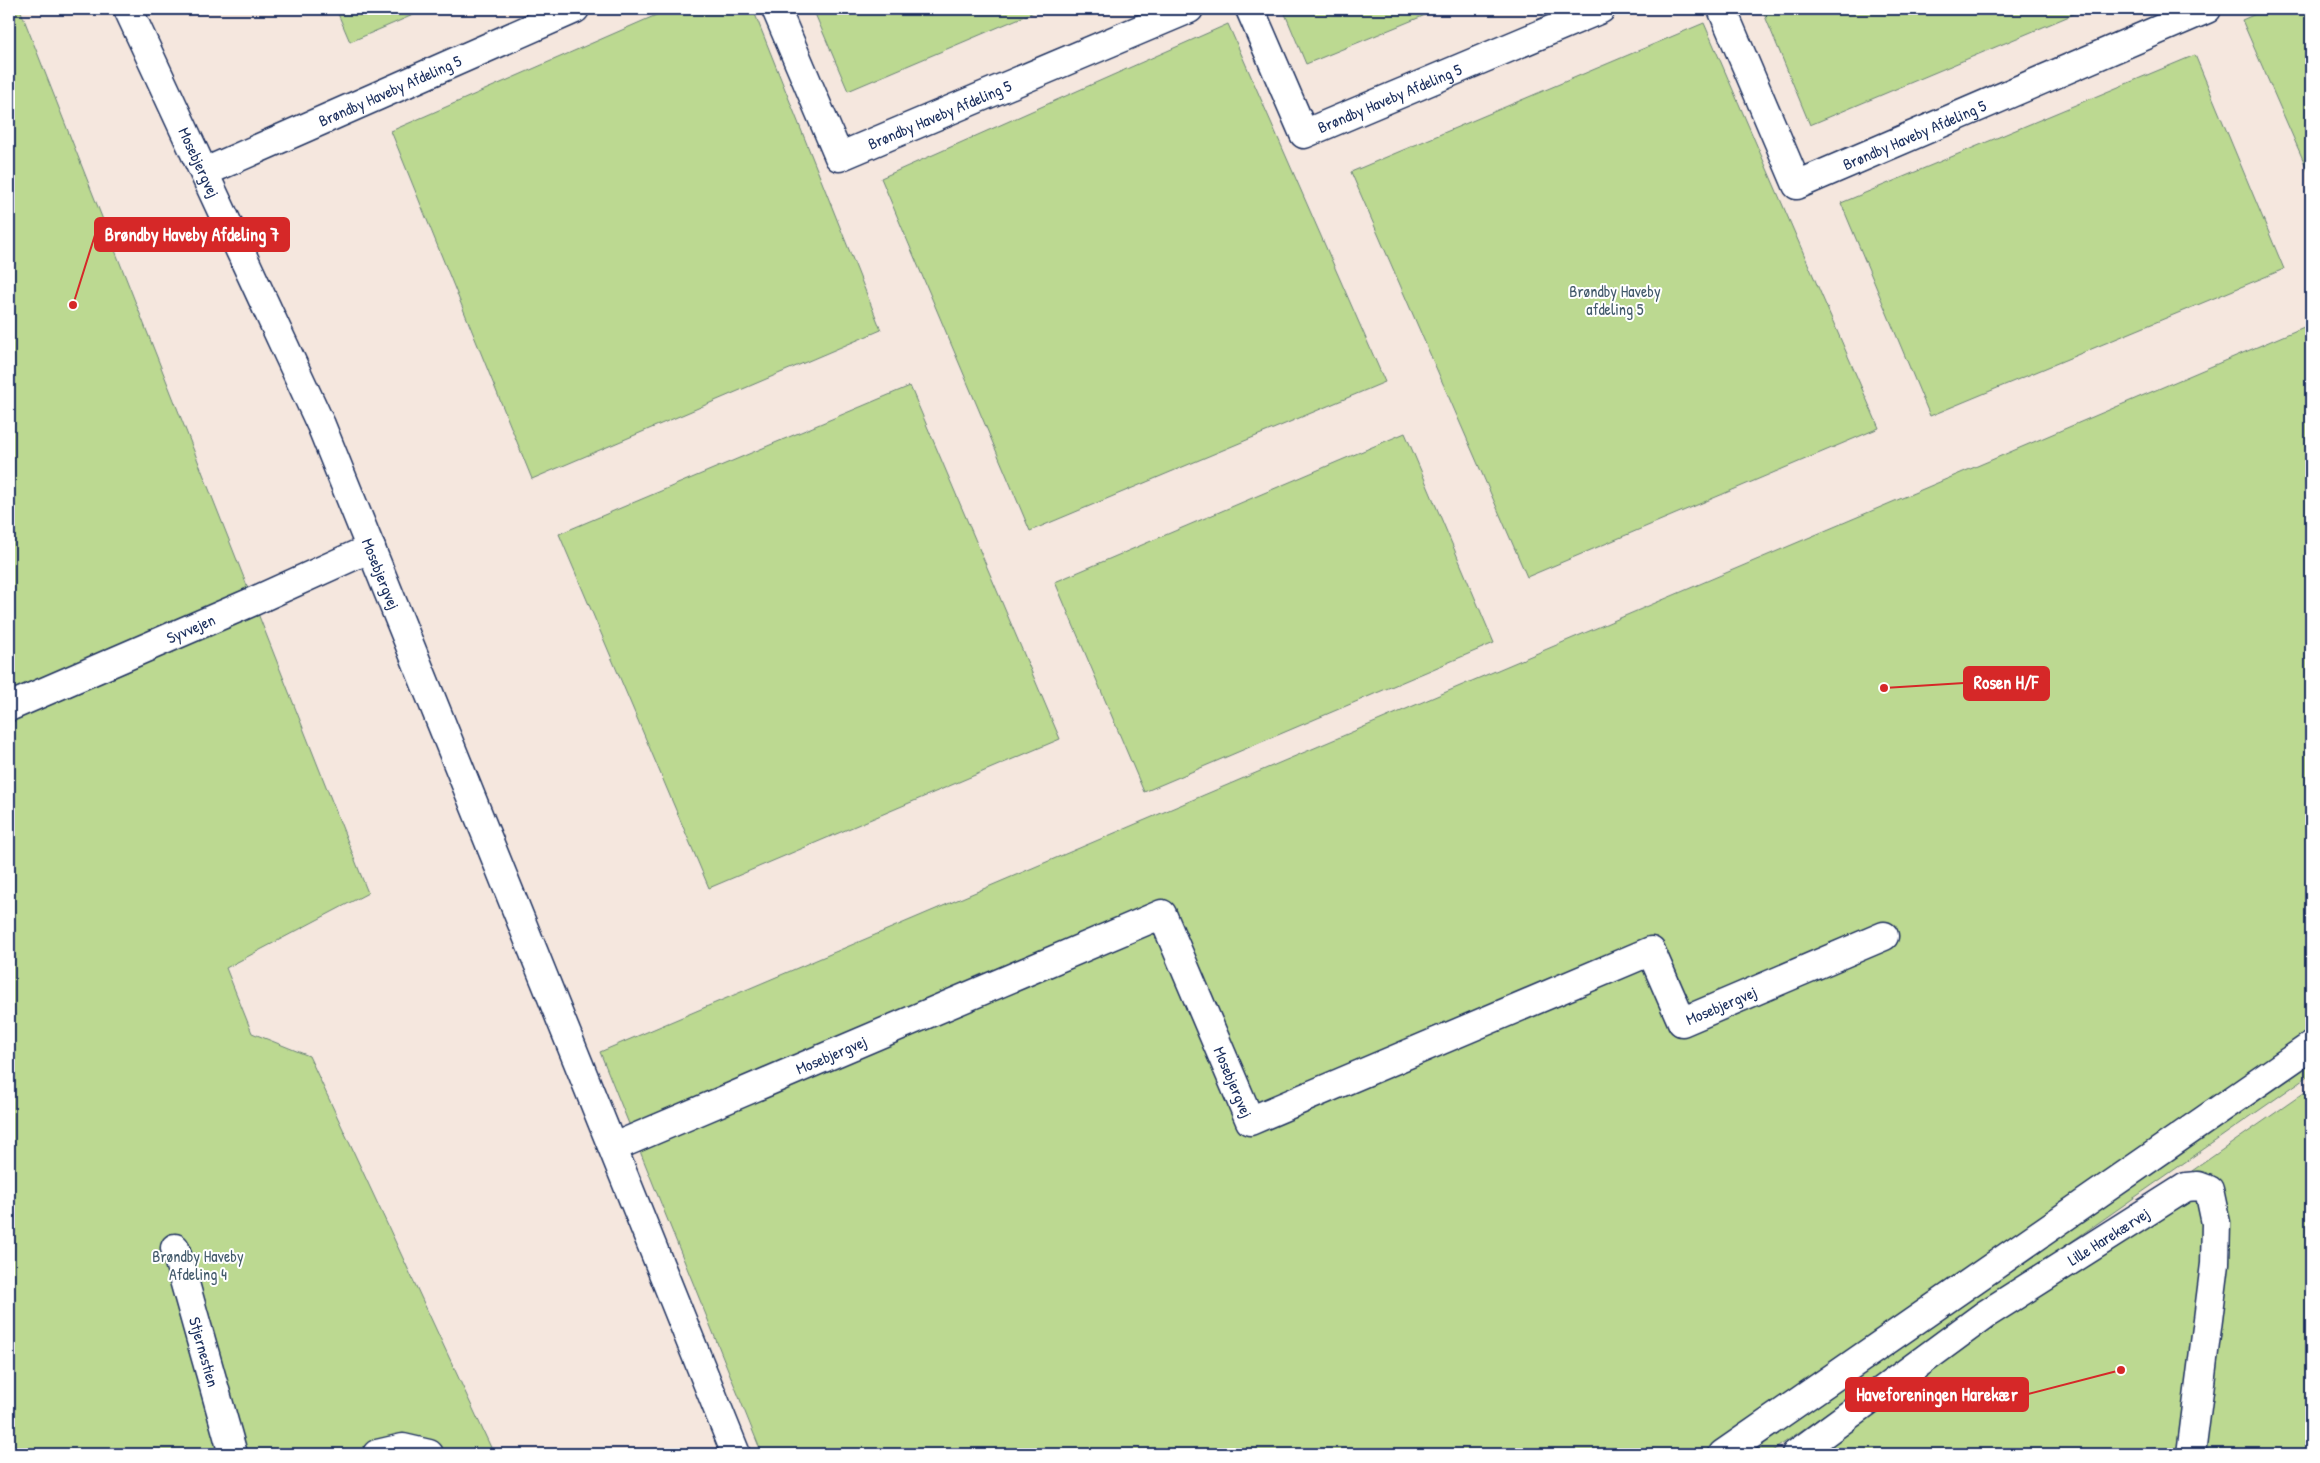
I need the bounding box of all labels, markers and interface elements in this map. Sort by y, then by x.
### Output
street label: Brøndby Haveby Afdeling 5 [315,49,465,132]
street label: Brøndby Haveby Afdeling 5 [1314,58,1465,138]
street label: Brøndby Haveby Afdeling 5 [864,74,1015,155]
street label: Brøndby Haveby Afdeling 5 [1839,94,1990,175]
street label: Mosebjergvej [173,124,225,201]
callout: Brøndby Haveby Afdeling 7 [95,218,289,251]
text: Brøndby Haveby Afdeling 7 [105,222,279,248]
park label: Brøndby Haveby afdeling 5 [1569,280,1661,320]
street label: Mosebjergvej [357,535,405,613]
street label: Syvvejen [163,608,218,649]
callout: Rosen H/F [1964,667,2049,700]
text: Rosen H/F [1974,670,2040,695]
street label: Mosebjergvej [1682,980,1760,1030]
street label: Mosebjergvej [792,1030,870,1079]
street label: Mosebjergvej [1209,1043,1258,1121]
street label: Lille Harekærvej [2063,1202,2154,1271]
park label: Brøndby Haveby Afdeling 4 [152,1245,244,1285]
street label: Stjernestien [184,1314,225,1389]
callout: Haveforeningen Harekær [1846,1378,2028,1411]
text: Haveforeningen Harekær [1856,1382,2018,1408]

